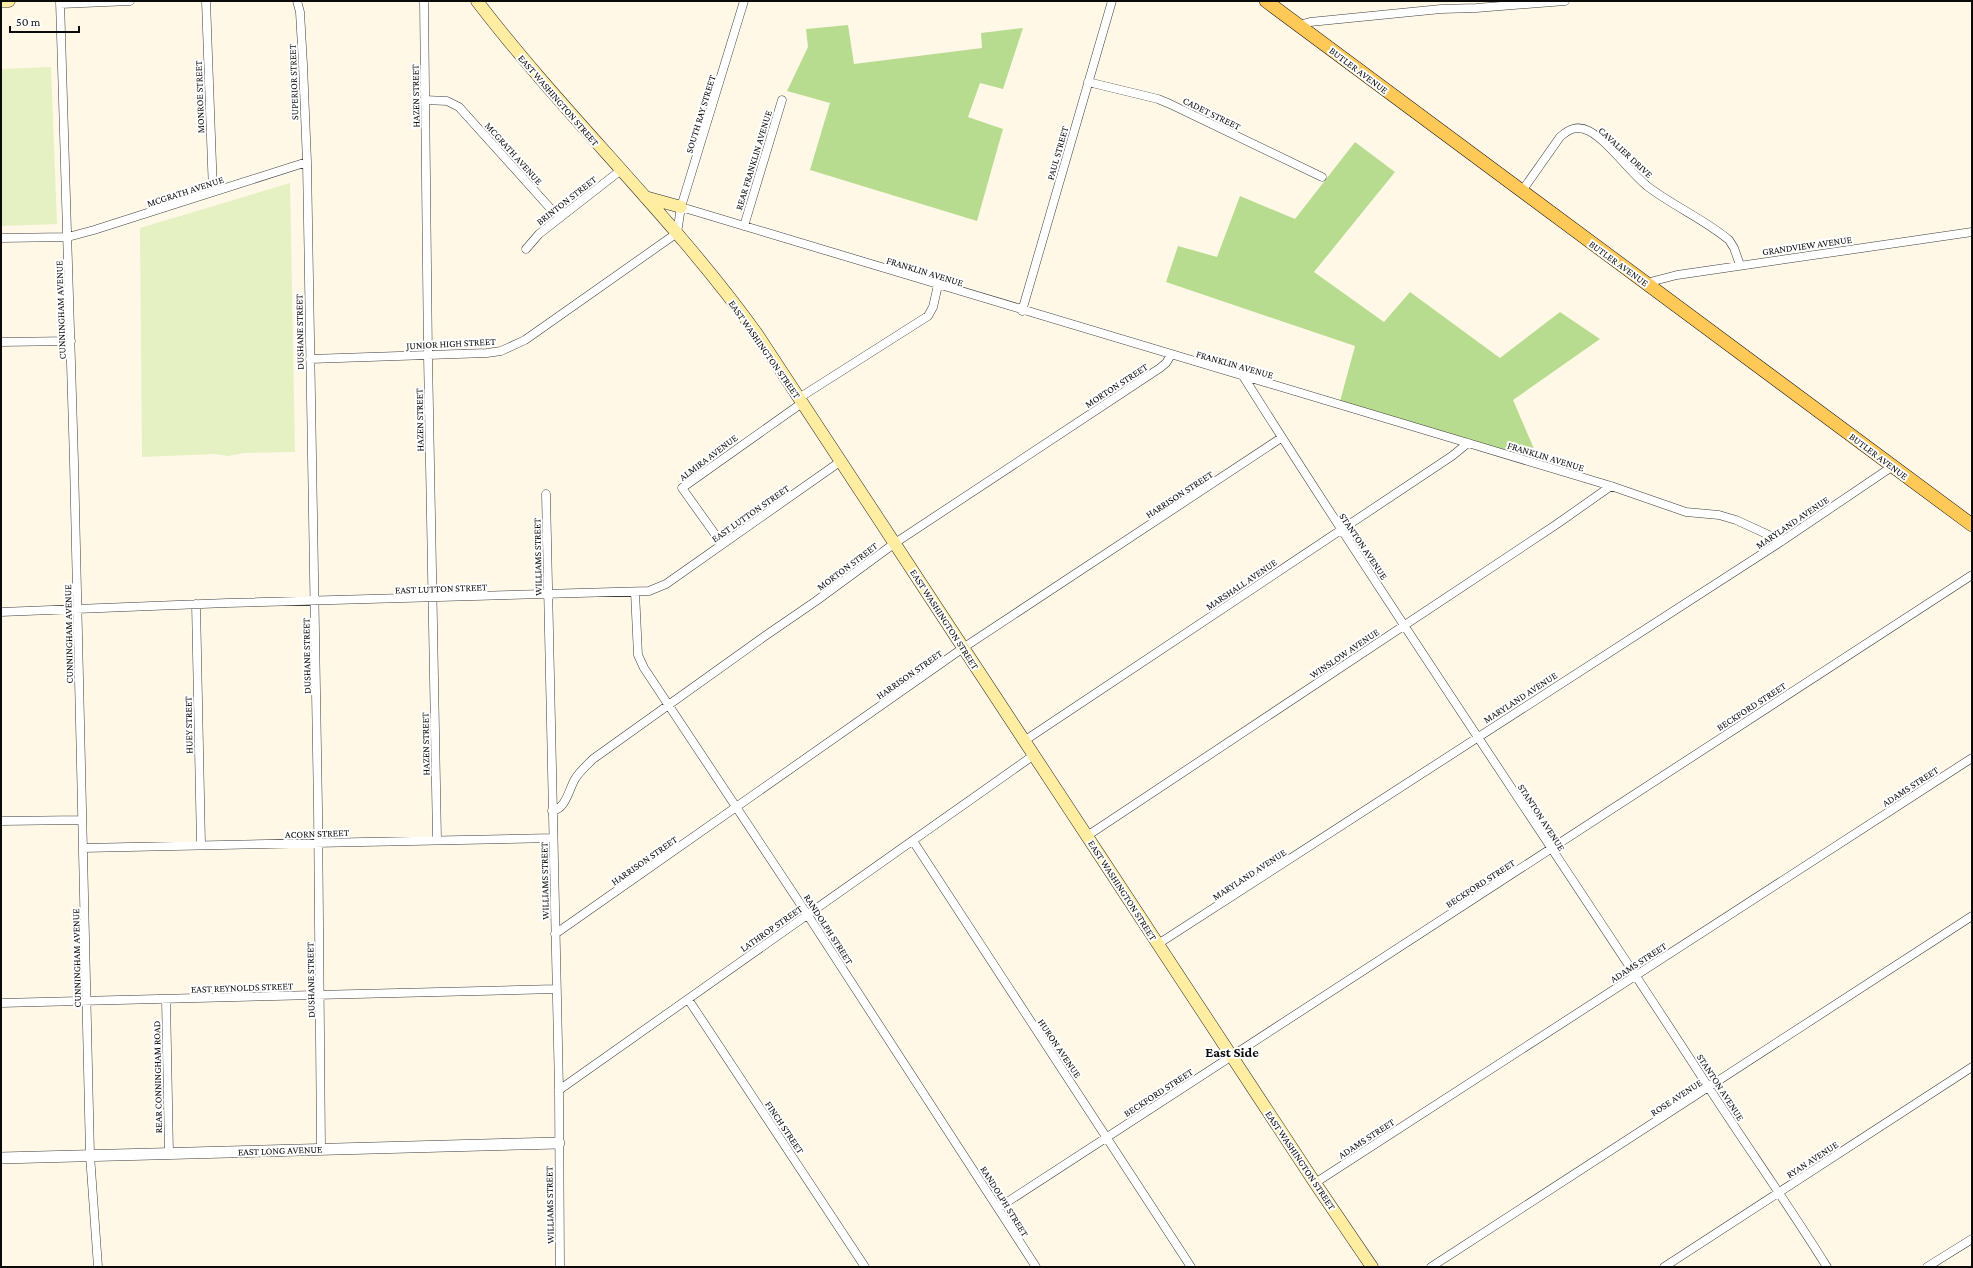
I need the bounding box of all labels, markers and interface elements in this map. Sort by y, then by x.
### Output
scale bar [10,8,79,34]
text: 50 m [16,15,41,29]
street label: SUPERIOR STREET [287,43,300,120]
street label: BUTLER AVENUE [1327,45,1391,96]
street label: EAST WASHINGTON STREET [516,53,602,149]
street label: MONROE STREET [193,60,206,134]
street label: HAZEN STREET [409,64,422,128]
street label: SOUTH RAY STREET [683,73,718,155]
street label: CADET STREET [1181,95,1243,132]
street label: REAR FRANKLIN AVENUE [733,108,774,211]
street label: MCGRATH AVENUE [483,120,545,187]
street label: PAUL STREET [1045,124,1071,181]
street label: CAVALIER DRIVE [1596,125,1655,180]
street label: BRINTON STREET [534,173,599,227]
street label: MCGRATH AVENUE [145,174,225,209]
street label: GRANDVIEW AVENUE [1761,234,1853,257]
street label: BUTLER AVENUE [1587,238,1651,289]
street label: FRANKLIN AVENUE [885,255,965,289]
street label: CUNNINGHAM AVENUE [53,260,68,360]
street label: DUSHANE STREET [293,293,306,370]
street label: EAST WASHINGTON STREET [727,298,803,401]
street label: JUNIOR HIGH STREET [405,336,497,351]
street label: FRANKLIN AVENUE [1195,348,1275,381]
street label: MORTON STREET [1083,361,1150,410]
street label: HAZEN STREET [413,388,426,452]
street label: BUTLER AVENUE [1847,431,1911,482]
street label: ALMIRA AVENUE [677,432,740,483]
street label: FRANKLIN AVENUE [1506,440,1586,474]
street label: HARRISON STREET [1144,468,1215,520]
street label: EAST LUTTON STREET [709,482,792,544]
street label: MARYLAND AVENUE [1754,494,1831,551]
street label: STANTON AVENUE [1337,511,1390,582]
street label: WILLIAMS STREET [531,518,544,596]
street label: MORTON STREET [815,540,880,593]
street label: MARSHALL AVENUE [1204,556,1279,612]
street label: EAST WASHINGTON STREET [908,567,981,672]
street label: EAST LUTTON STREET [395,581,488,596]
street label: CUNNINGHAM AVENUE [62,584,75,684]
street label: DUSHANE STREET [300,617,313,694]
street label: WINSLOW AVENUE [1308,626,1381,681]
street label: HARRISON STREET [874,647,945,701]
street label: MARYLAND AVENUE [1481,669,1560,725]
street label: BECKFORD STREET [1715,680,1788,733]
street label: HUEY STREET [182,696,195,754]
street label: HAZEN STREET [419,712,432,776]
street label: ADAMS STREET [1880,764,1941,809]
street label: STANTON AVENUE [1516,782,1568,853]
street label: ACORN STREET [285,827,350,840]
street label: HARRISON STREET [609,833,680,887]
street label: EAST WASHINGTON STREET [1086,838,1159,943]
street label: WILLIAMS STREET [538,842,551,920]
street label: MARYLAND AVENUE [1210,846,1289,902]
street label: BECKFORD STREET [1444,857,1517,910]
street label: RANDOLPH STREET [802,892,856,967]
street label: LATHROP STREET [738,903,805,954]
street label: CUNNINGHAM AVENUE [70,908,83,1008]
street label: ADAMS STREET [1608,940,1669,985]
street label: DUSHANE STREET [304,941,317,1018]
street label: EAST REYNOLDS STREET [191,980,294,995]
street label: HURON AVENUE [1036,1017,1084,1080]
street label: REAR CONNINGHAM ROAD [151,1020,164,1133]
district label: East Side [1205,1044,1259,1060]
street label: STANTON AVENUE [1695,1052,1747,1123]
street label: BECKFORD STREET [1122,1066,1195,1119]
street label: ROSE AVENUE [1648,1076,1705,1118]
street label: FINCH STREET [763,1099,806,1156]
street label: EAST WASHINGTON STREET [1263,1109,1338,1212]
street label: ADAMS STREET [1336,1116,1397,1161]
street label: RYAN AVENUE [1784,1138,1841,1180]
street label: EAST LONG AVENUE [238,1144,323,1157]
street label: RANDOLPH STREET [978,1164,1031,1239]
street label: WILLIAMS STREET [543,1166,556,1244]

